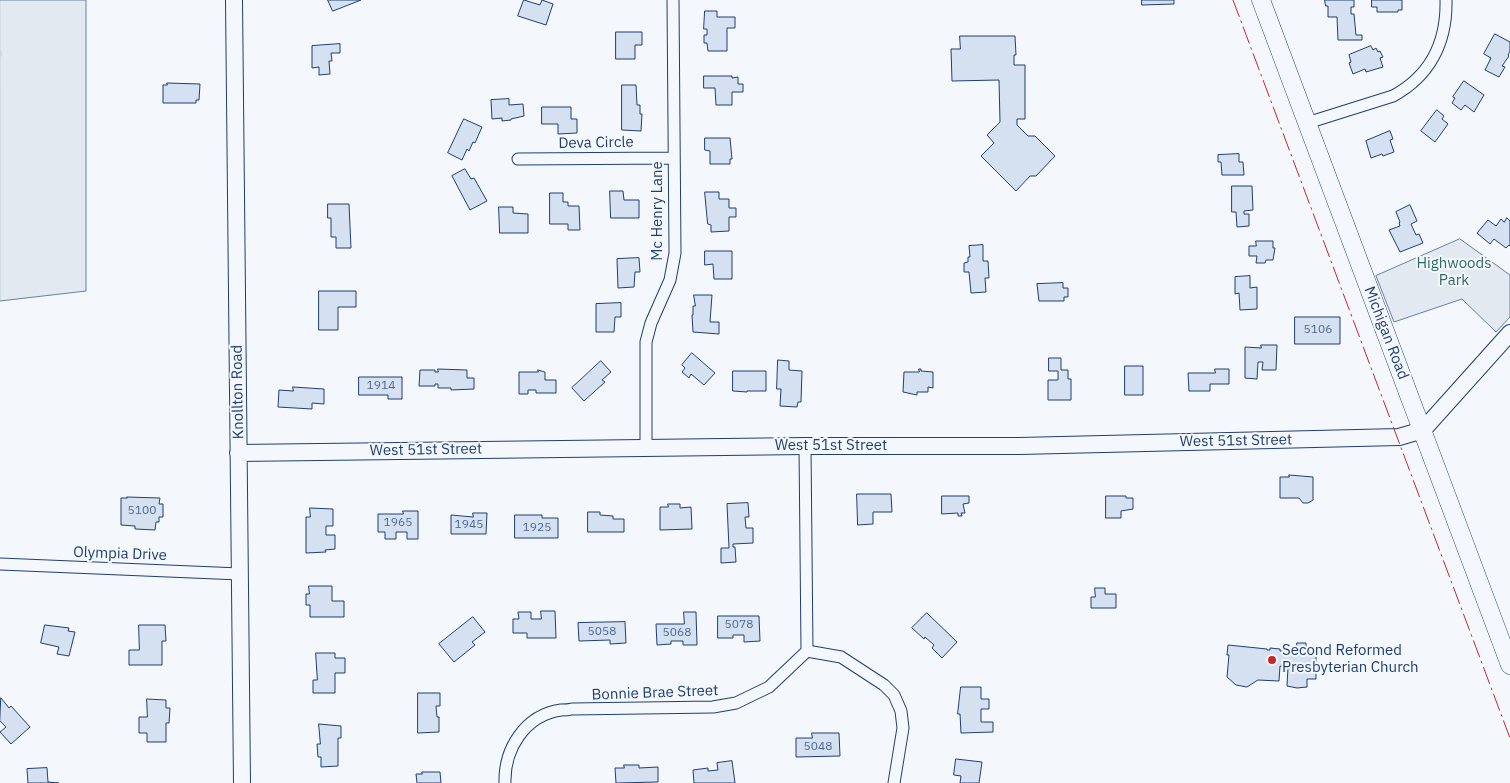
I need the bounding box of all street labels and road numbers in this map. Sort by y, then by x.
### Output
street label: Deva Circle [558,133,634,153]
street label: Mc Henry Lane [649,161,667,261]
street label: Michigan Road [1360,284,1412,382]
street label: Knollton Road [228,345,248,439]
street label: West 51st Street [1180,431,1292,451]
street label: West 51st Street [775,437,887,455]
street label: West 51st Street [370,440,482,460]
street label: Olympia Drive [73,543,167,565]
street label: Bonnie Brae Street [591,682,719,704]

